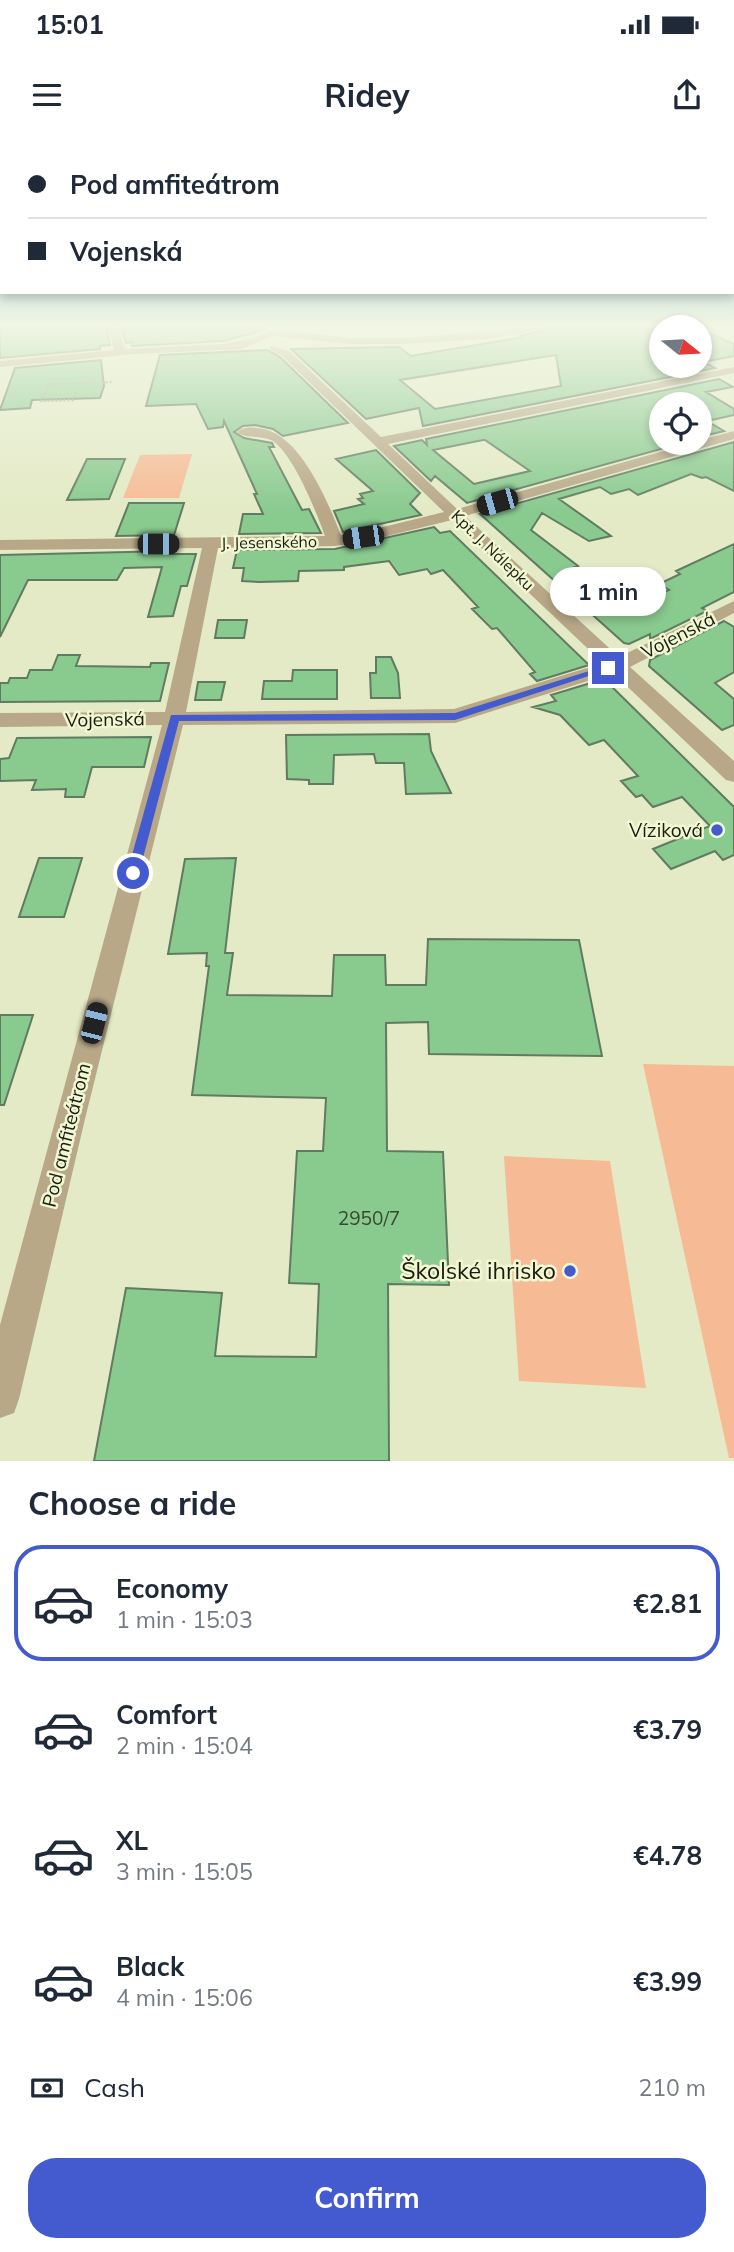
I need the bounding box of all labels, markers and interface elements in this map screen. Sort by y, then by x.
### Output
text: 15:01 [35,8,104,41]
text: Ridey [324,75,410,115]
icon: menu [28,76,66,114]
icon: share [668,76,706,114]
text: Pod amfiteátrom [70,168,280,201]
text: Vojenská [70,235,183,268]
north arrow [649,315,712,378]
map controls [649,315,712,455]
button: locate [649,392,712,455]
car [474,486,521,518]
street label: Kpt. J. Nálepku [447,506,539,594]
car [341,524,386,550]
street label: J. Jesenského [221,531,317,553]
car [138,534,180,555]
callout: 1 min [550,566,666,616]
text: 1 min [578,577,638,606]
street label: Vojenská [637,606,719,664]
route end [592,652,624,684]
street label: Vojenská [65,706,145,732]
place label: Víziková [629,818,703,842]
marker: Víziková [709,822,725,838]
route start [117,857,149,889]
car [79,1000,110,1046]
street label: Pod amfiteátrom [37,1061,95,1209]
house number: 2950/7 [338,1206,400,1230]
place label: Školské ihrisko [401,1256,556,1285]
marker: Školské ihrisko [562,1263,578,1279]
text: Choose a ride [28,1483,236,1523]
icon: car [32,1572,95,1635]
text: Economy [116,1572,228,1605]
text: €2.81 [633,1587,702,1620]
text: 1 min · 15:03 [116,1605,253,1634]
icon: car [32,1698,95,1761]
text: Comfort [116,1698,217,1731]
text: €3.79 [633,1713,702,1746]
text: 2 min · 15:04 [116,1731,253,1760]
icon: car [32,1824,95,1887]
text: XL [116,1824,148,1857]
text: €4.78 [633,1839,702,1872]
text: 3 min · 15:05 [116,1857,253,1886]
icon: car [32,1950,95,2013]
text: Black [116,1950,184,1983]
text: €3.99 [633,1965,702,1998]
text: 4 min · 15:06 [116,1983,253,2012]
icon: cash [28,2069,66,2107]
text: Cash [84,2071,145,2104]
text: 210 m [638,2073,706,2102]
button: Confirm [28,2158,706,2238]

